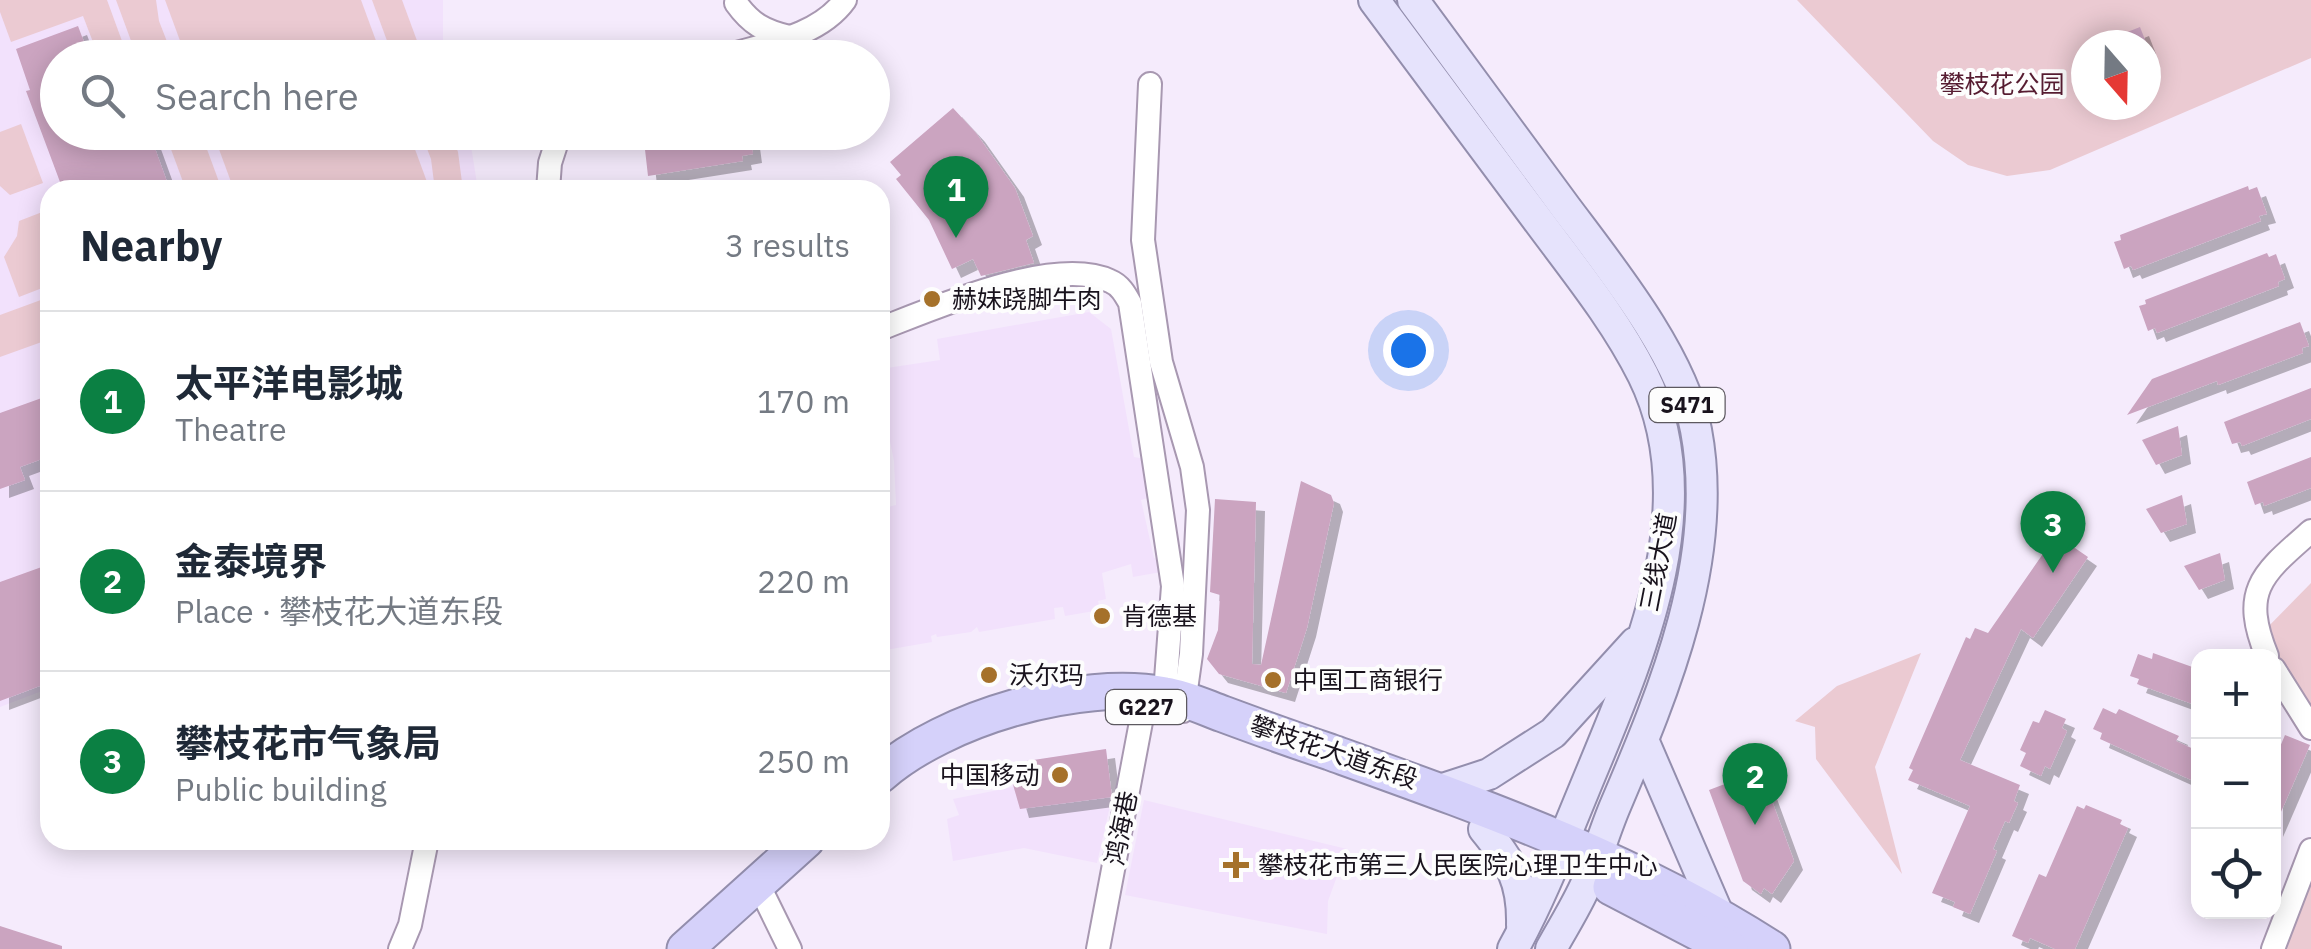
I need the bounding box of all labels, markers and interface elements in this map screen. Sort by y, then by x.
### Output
north arrow [2071,30,2161,120]
search box [40,40,890,150]
park label: 攀枝花公园 [1939,67,2065,100]
icon: search [75,68,130,123]
text: Search here [155,71,359,120]
pin: 1 [924,156,988,238]
text: Nearby [80,218,222,273]
text: 3 results [725,224,850,266]
place label: 赫妹跷脚牛肉 [952,282,1102,315]
marker: 赫妹跷脚牛肉 [921,288,943,310]
your location [1383,325,1434,376]
text: 太平洋电影城 [175,358,403,407]
text: 1 [103,380,122,422]
text: 170 m [757,380,850,422]
road number: S471 [1650,388,1724,422]
text: Theatre [175,408,287,450]
pin: 3 [2020,490,2086,573]
street label: 三线大道 [1632,510,1683,614]
text: 金泰境界 [175,536,327,585]
text: 2 [103,560,122,602]
text: 220 m [757,560,850,602]
text: Place · 攀枝花大道东段 [175,590,503,632]
place label: 肯德基 [1122,599,1197,632]
marker: 肯德基 [1091,605,1113,627]
map controls [2191,649,2281,919]
button: + [2191,649,2281,739]
place label: 沃尔玛 [1009,658,1084,691]
place label: 中国工商银行 [1293,663,1443,696]
marker: 沃尔玛 [978,664,1000,686]
marker: 中国工商银行 [1262,669,1284,691]
road number: G227 [1106,690,1186,724]
street label: 攀枝花大道东段 [1246,707,1422,796]
text: 攀枝花市气象局 [175,718,441,767]
button: − [2191,739,2281,829]
text: 3 [103,740,122,782]
text: 250 m [757,740,850,782]
pin: 2 [1722,742,1788,825]
place label: 中国移动 [940,758,1040,791]
marker: 中国移动 [1049,764,1071,786]
text: Public building [175,768,387,810]
street label: 鸿海巷 [1097,788,1144,868]
button: locate [2191,829,2281,919]
place label: 攀枝花市第三人民医院心理卫生中心 [1258,848,1658,881]
marker: 攀枝花市第三人民医院心理卫生中心 [1223,852,1249,878]

